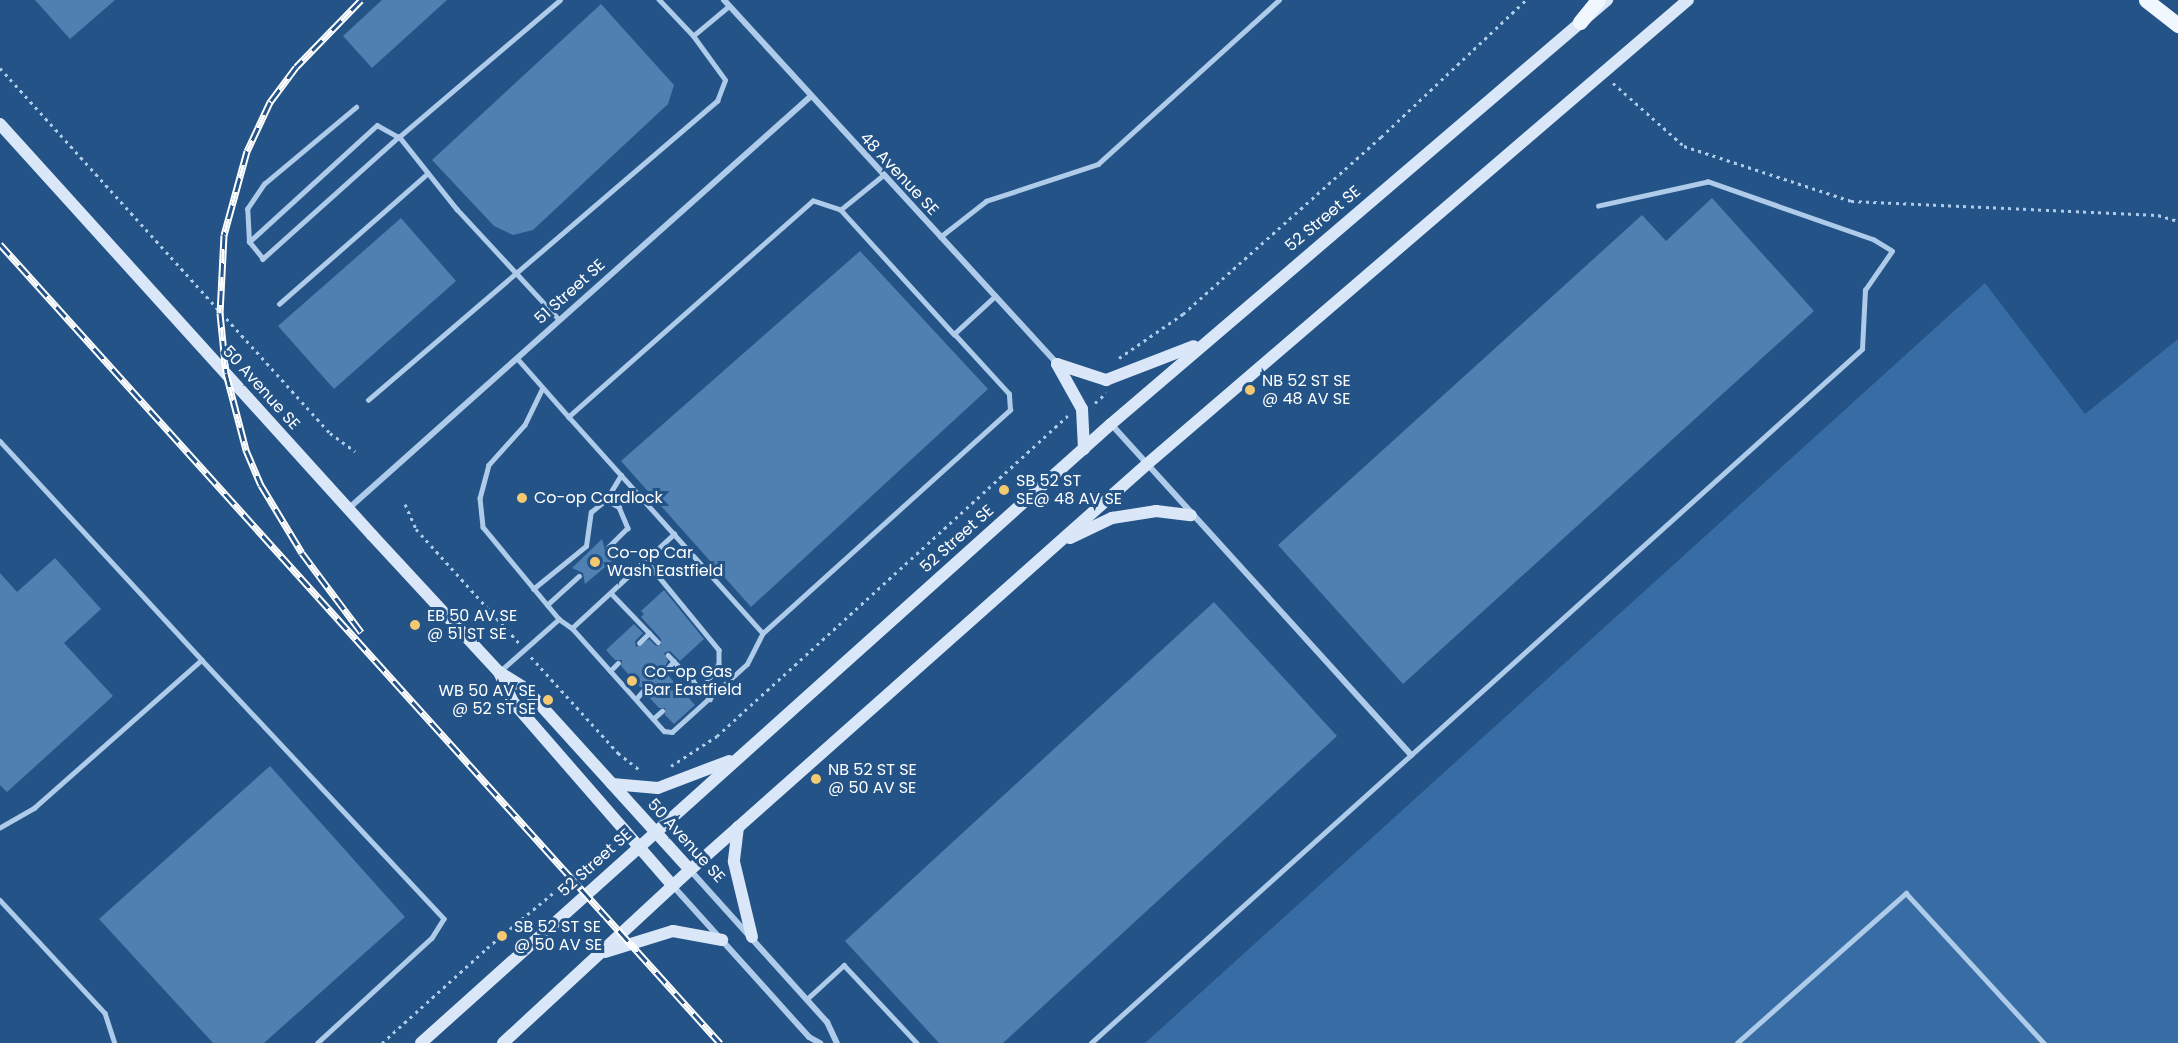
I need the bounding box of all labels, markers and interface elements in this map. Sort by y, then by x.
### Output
street label: 48 Avenue SE [856,129,942,219]
street label: 52 Street SE [1281,182,1365,256]
street label: 51 Street SE [531,255,609,329]
street label: 50 Avenue SE [218,342,304,434]
place label: NB 52 ST SE @ 48 AV SE [1262,371,1351,409]
marker: NB 52 ST SE @ 48 AV SE [1243,383,1257,397]
place label: SB 52 ST SE@ 48 AV SE [1016,471,1122,509]
marker: SB 52 ST SE@ 48 AV SE [997,483,1011,497]
place label: Co-op Cardlock [534,488,663,508]
marker: Co-op Cardlock [515,491,529,505]
street label: 52 Street SE [916,501,998,577]
place label: Co-op Car Wash Eastfield [607,543,723,581]
marker: Co-op Car Wash Eastfield [588,555,602,569]
place label: EB 50 AV SE @ 51 ST SE [427,606,517,644]
marker: EB 50 AV SE @ 51 ST SE [408,618,422,632]
place label: Co-op Gas Bar Eastfield [644,662,742,700]
marker: Co-op Gas Bar Eastfield [625,674,639,688]
place label: WB 50 AV SE @ 52 ST SE [438,681,536,719]
marker: WB 50 AV SE @ 52 ST SE [541,693,555,707]
place label: NB 52 ST SE @ 50 AV SE [828,760,917,798]
marker: NB 52 ST SE @ 50 AV SE [809,772,823,786]
street label: 50 Avenue SE [643,795,729,887]
street label: 52 Street SE [554,825,636,901]
place label: SB 52 ST SE @ 50 AV SE [514,917,602,955]
marker: SB 52 ST SE @ 50 AV SE [495,929,509,943]

